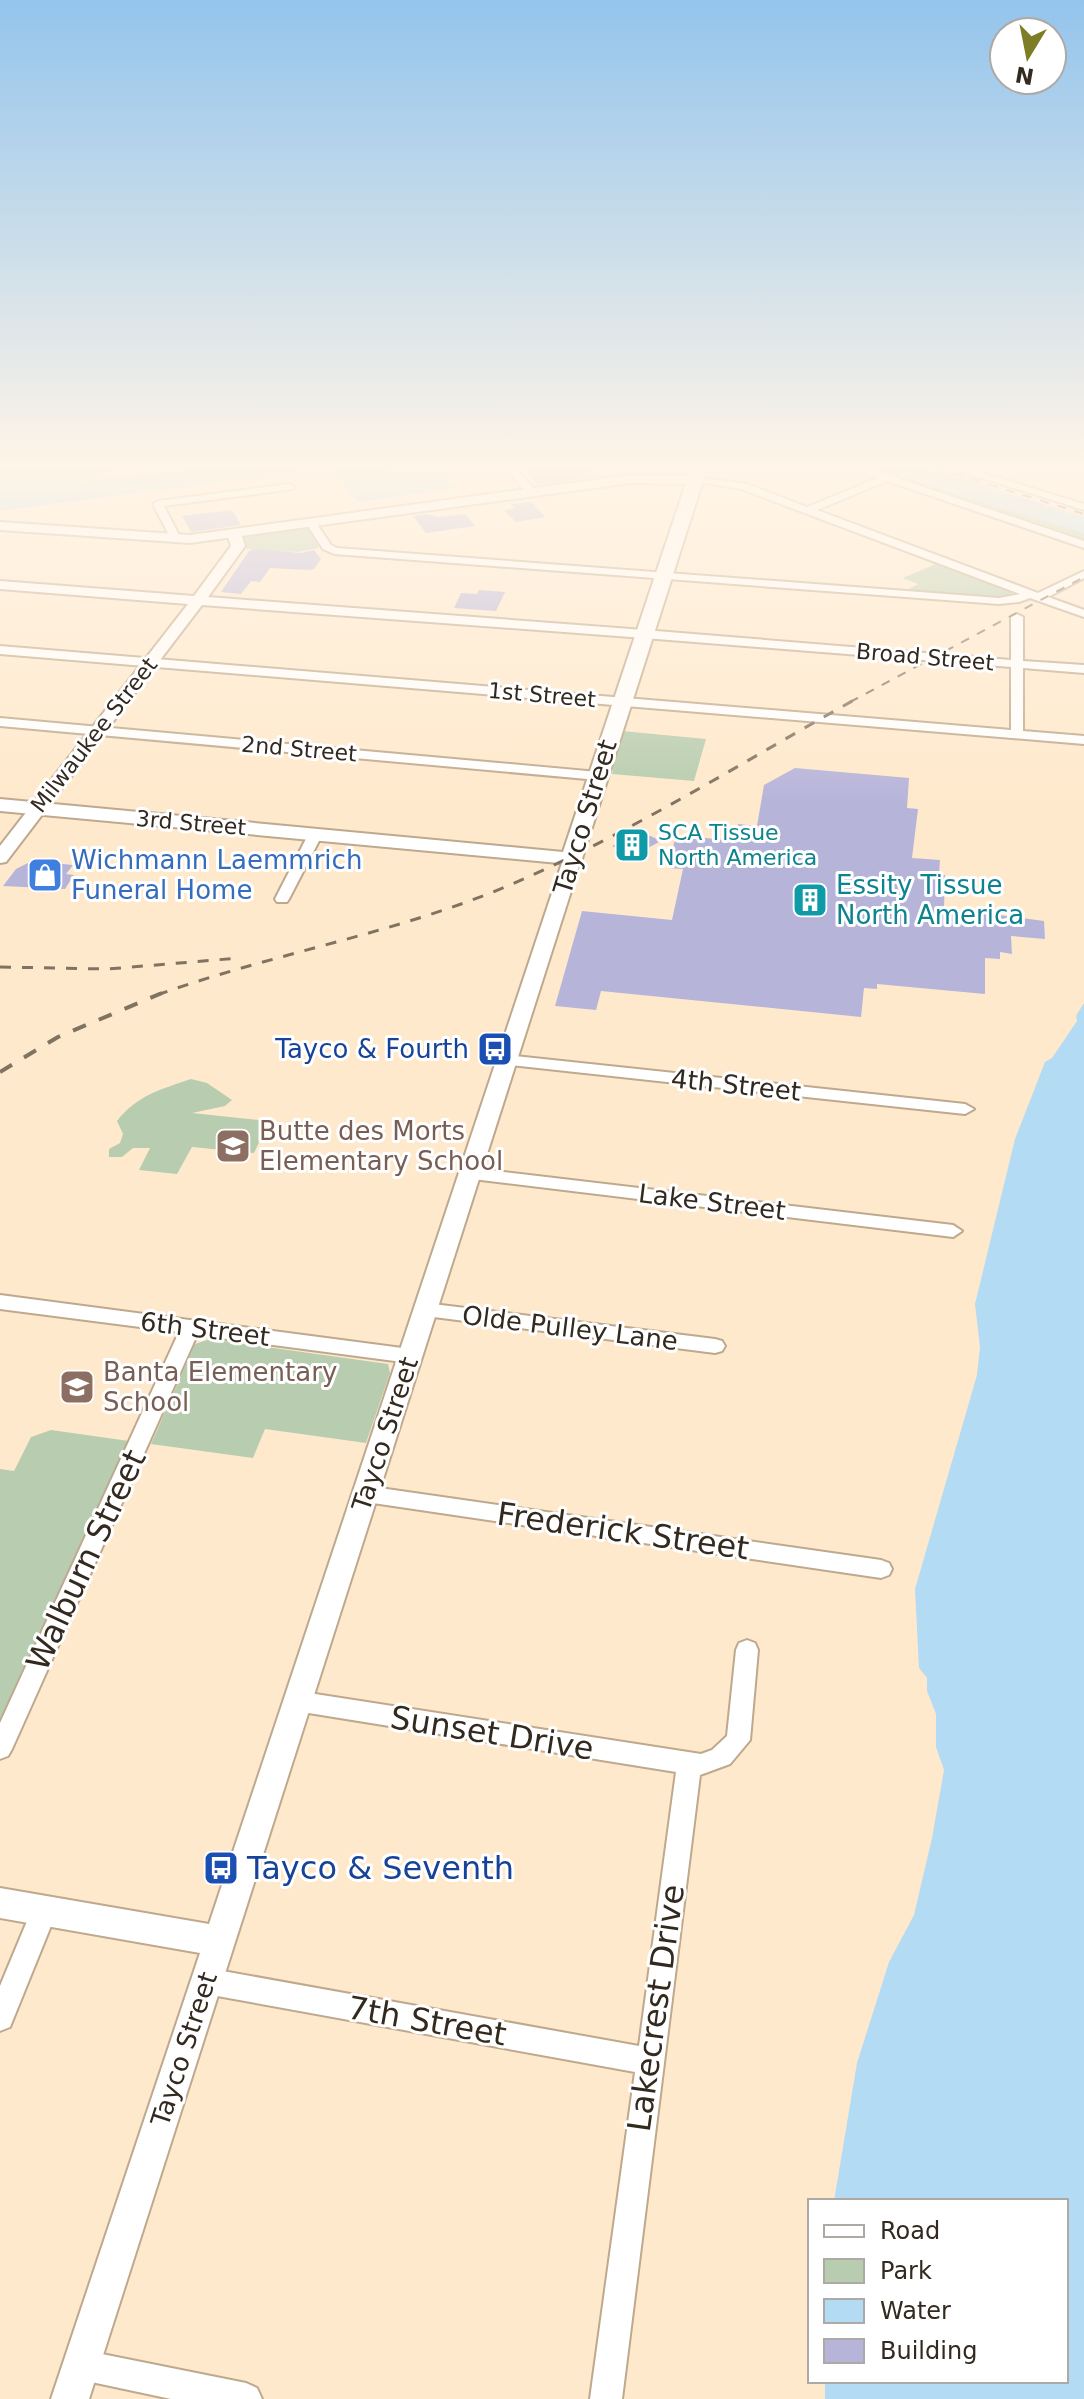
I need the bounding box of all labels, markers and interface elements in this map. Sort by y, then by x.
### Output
north arrow [988,16,1068,96]
text: N [1013,61,1036,89]
street label: Broad Street [855,639,995,676]
street label: Milwaukee Street [26,652,162,817]
street label: 1st Street [487,678,597,712]
street label: 2nd Street [240,732,358,767]
street label: Tayco Street [547,736,623,899]
street label: 3rd Street [135,806,247,840]
place label: SCA Tissue North America [658,820,817,870]
building icon: SCA Tissue North America [613,826,651,864]
place label: Wichmann Laemmrich Funeral Home [71,845,362,905]
shop icon: Wichmann Laemmrich Funeral Home [26,856,64,894]
place label: Essity Tissue North America [836,870,1024,930]
building icon: Essity Tissue North America [791,881,829,919]
bus stop icon: Tayco & Fourth [476,1030,514,1068]
place label: Tayco & Fourth [274,1034,469,1064]
street label: 4th Street [670,1063,802,1107]
place label: Butte des Morts Elementary School [259,1116,503,1176]
school or university icon: Butte des Morts Elementary School [214,1127,252,1165]
street label: Lake Street [637,1178,787,1226]
street label: Olde Pulley Lane [460,1300,680,1356]
street label: 6th Street [138,1306,272,1352]
street label: Tayco Street [346,1353,424,1516]
place label: Banta Elementary School [103,1357,337,1417]
school or university icon: Banta Elementary School [58,1368,96,1406]
street label: Walburn Street [18,1444,154,1676]
street label: Frederick Street [495,1495,751,1567]
street label: Sunset Drive [388,1698,596,1768]
bus stop icon: Tayco & Seventh [202,1849,240,1887]
place label: Tayco & Seventh [246,1849,514,1887]
street label: Lakecrest Drive [620,1882,692,2134]
street label: Tayco Street [145,1968,223,2131]
street label: 7th Street [345,1988,509,2054]
legend [808,2199,1068,2383]
text: Road [880,2217,940,2245]
text: Park [880,2257,932,2285]
text: Water [880,2297,951,2325]
text: Building [880,2337,977,2365]

